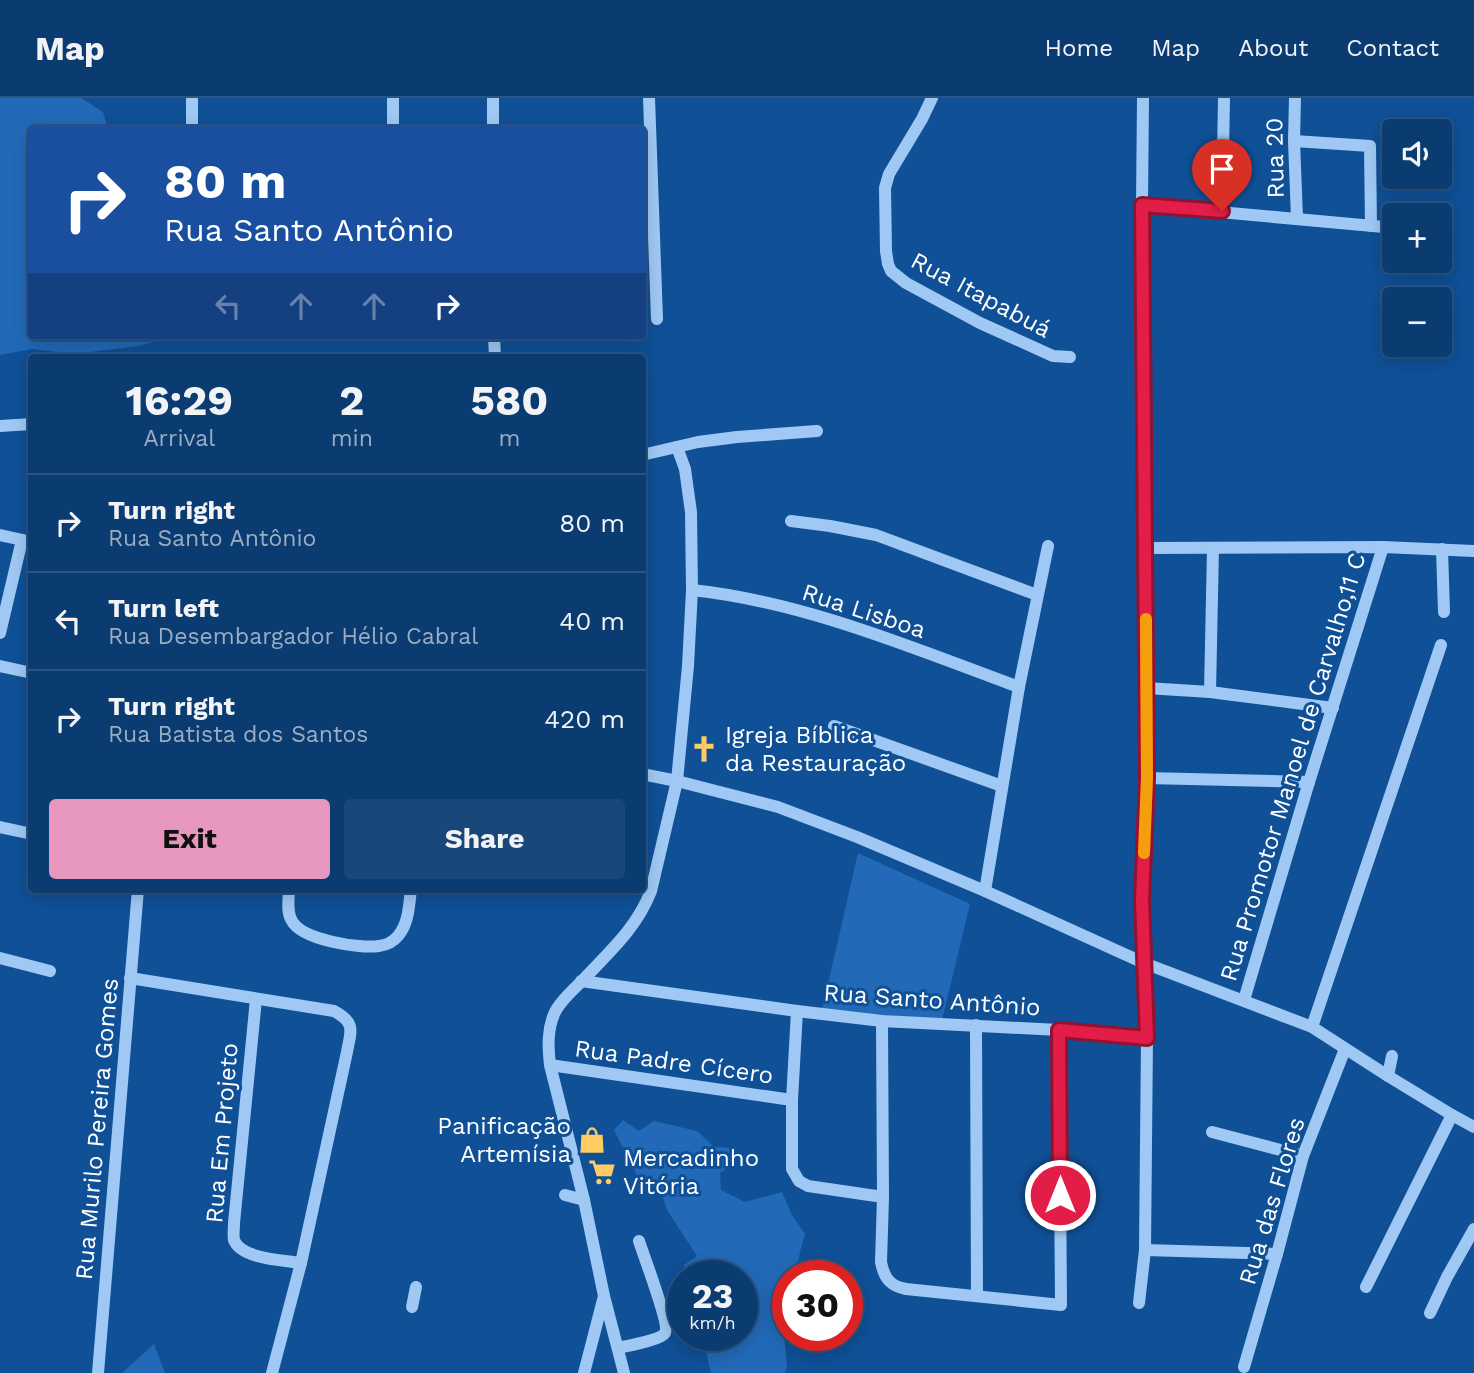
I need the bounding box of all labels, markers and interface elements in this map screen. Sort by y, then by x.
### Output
text: Map [35,29,105,68]
text: Home [1045,34,1113,62]
text: Map [1151,34,1200,62]
text: About [1238,34,1308,62]
text: Contact [1346,34,1439,62]
street label: Rua 20 [1260,117,1290,199]
map controls [1382,119,1452,357]
button: sound [1382,119,1452,189]
pin [1192,139,1252,211]
icon: arrive [1203,150,1241,188]
text: 80 m [164,152,286,210]
icon: right [49,154,140,245]
button: + [1382,203,1452,273]
text: Rua Santo Antônio [164,211,454,249]
street label: Rua Itapabuá [906,246,1056,344]
icon: left [209,287,247,325]
icon: ahead [282,287,320,325]
icon: ahead [355,287,393,325]
icon: right [428,287,466,325]
button: − [1382,287,1452,357]
text: 16:29 [126,376,233,425]
text: 2 [339,376,364,425]
text: 580 [471,376,548,425]
text: Arrival [143,425,215,452]
text: min [331,425,373,452]
text: m [499,425,520,452]
text: Turn right [108,495,235,525]
icon: right [49,504,87,542]
text: 80 m [559,508,625,538]
text: Rua Santo Antônio [108,525,316,552]
street label: Rua Promotor Manoel de Carvalho,11 C [1214,549,1372,985]
street label: Rua Lisboa [799,578,929,644]
text: Turn left [108,593,219,623]
icon: left [49,602,87,640]
text: 40 m [559,606,625,636]
text: Rua Desembargador Hélio Cabral [108,623,478,650]
text: Turn right [108,691,235,721]
icon: right [49,700,87,738]
text: 420 m [544,704,625,734]
text: Rua Batista dos Santos [108,721,368,748]
place label: Igreja Bíblica da Restauração [725,721,906,777]
church icon: Igreja Bíblica da Restauração [689,734,719,764]
button: Exit [49,799,330,879]
button: Share [344,799,625,879]
street label: Rua Murilo Pereira Gomes [70,977,124,1281]
street label: Rua Santo Antônio [823,978,1041,1022]
street label: Rua Padre Cícero [573,1034,775,1090]
street label: Rua Em Projeto [200,1042,244,1224]
place label: Panificação Artemísia [437,1112,571,1168]
street label: Rua das Flores [1233,1114,1311,1288]
shop icon: Panificação Artemísia [577,1125,607,1155]
place label: Mercadinho Vitória [623,1144,759,1200]
supermarket icon: Mercadinho Vitória [587,1157,617,1187]
position arrow [1023,1158,1097,1232]
speed limit sign: 30 [772,1260,863,1351]
text: 23 [692,1275,733,1317]
text: km/h [689,1312,736,1333]

